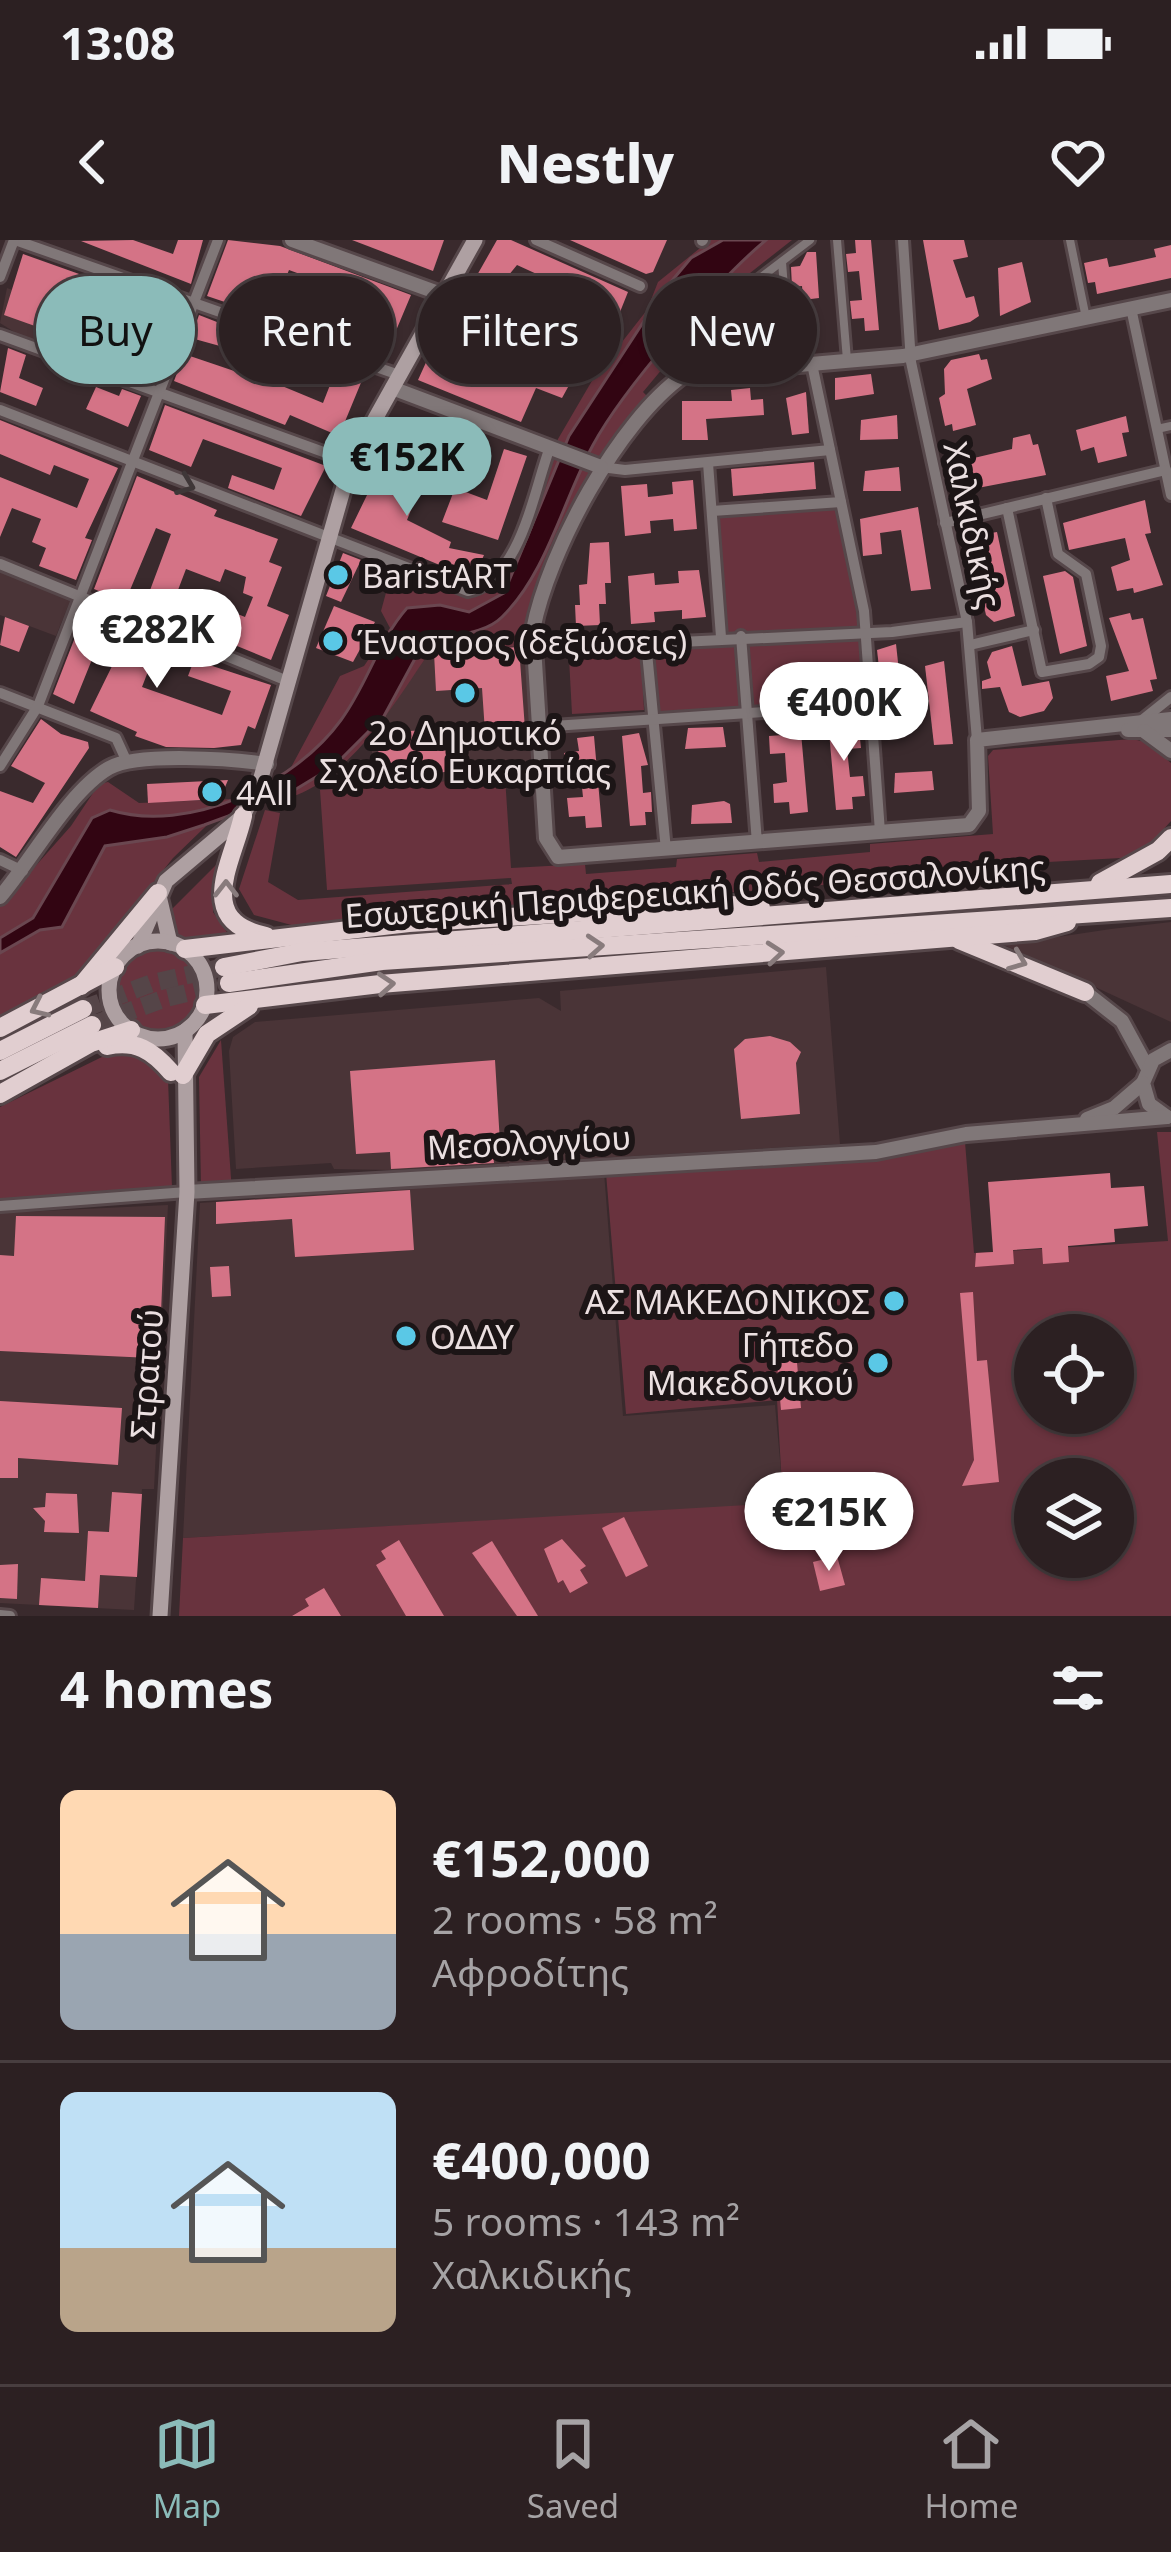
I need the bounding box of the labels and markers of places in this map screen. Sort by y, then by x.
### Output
pin: €152K [323,417,491,519]
place label: BaristART [362,553,512,598]
marker: BaristART [325,562,351,588]
pin: €282K [73,589,241,691]
place label: Έναστρος (δεξιώσεις) [357,619,687,664]
marker: Έναστρος (δεξιώσεις) [320,628,346,654]
pin: €400K [760,662,928,764]
marker: 2ο Δημοτικό Σχολείο Ευκαρπίας [452,680,478,706]
place label: 2ο Δημοτικό Σχολείο Ευκαρπίας [319,710,611,793]
place label: 4All [236,770,293,815]
marker: 4All [199,779,225,805]
place label: ΑΣ ΜΑΚΕΔΟΝΙΚΟΣ [585,1279,870,1324]
marker: ΑΣ ΜΑΚΕΔΟΝΙΚΟΣ [881,1288,907,1314]
place label: ΟΔΔΥ [430,1314,514,1359]
place label: Γήπεδο Μακεδονικού [647,1322,854,1405]
marker: ΟΔΔΥ [393,1323,419,1349]
marker: Γήπεδο Μακεδονικού [865,1350,891,1376]
pin: €215K [745,1472,913,1574]

